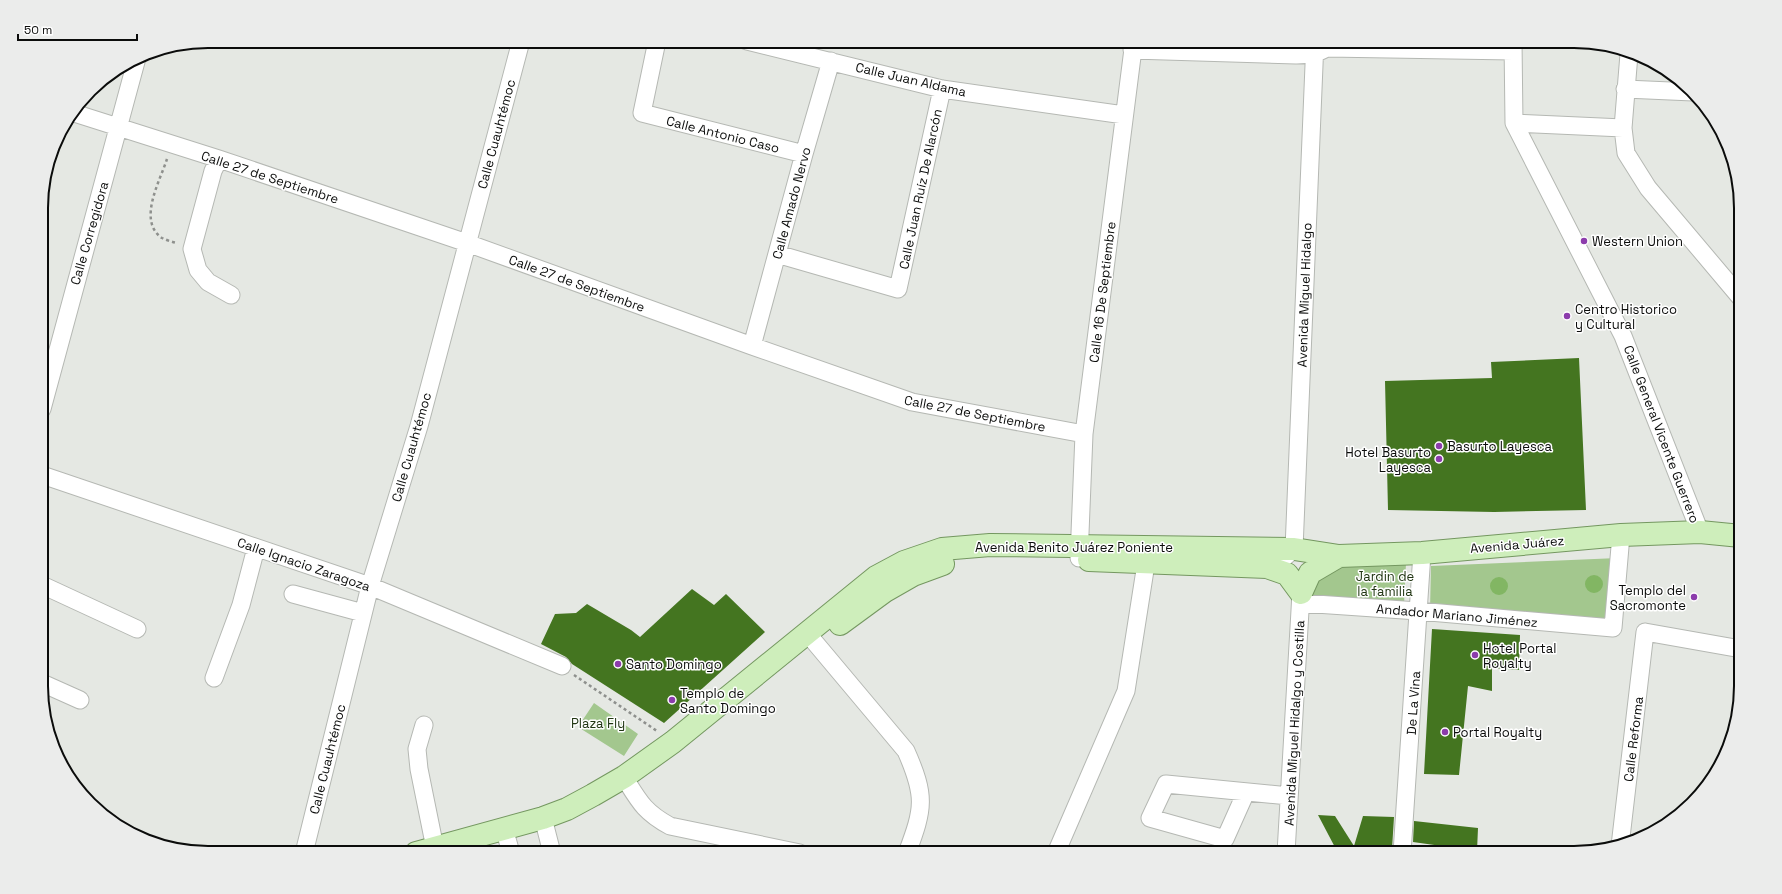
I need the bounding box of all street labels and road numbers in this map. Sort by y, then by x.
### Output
street label: Calle Juan Aldama [854,58,968,101]
street label: Calle Cuauhtémoc [474,77,519,191]
street label: Calle Juan Ruíz De Alarcón [895,107,946,271]
street label: Calle Antonio Caso [665,112,781,157]
street label: Calle Amado Nervo [768,145,815,261]
street label: Calle 27 de Septiembre [199,147,341,208]
street label: Calle Corregidora [67,179,113,287]
street label: Calle 16 De Septiembre [1085,220,1120,364]
street label: Avenida Miguel Hidalgo [1293,222,1316,368]
street label: Calle 27 de Septiembre [506,251,647,316]
street label: Calle General Vicente Guerrero [1620,343,1703,526]
street label: Calle Cuauhtémoc [388,390,435,504]
street label: Calle 27 de Septiembre [903,391,1047,436]
street label: Avenida Juárez [1469,532,1565,557]
street label: Calle Ignacio Zaragoza [235,534,373,595]
street label: Avenida Benito Juárez Poniente [975,539,1173,556]
street label: Andador Mariano Jiménez [1375,600,1539,631]
street label: Avenida Miguel Hidalgo y Costilla [1281,619,1308,826]
street label: De La Vina [1403,670,1424,736]
street label: Calle Reforma [1620,695,1647,783]
street label: Calle Cuauhtémoc [306,702,349,816]

